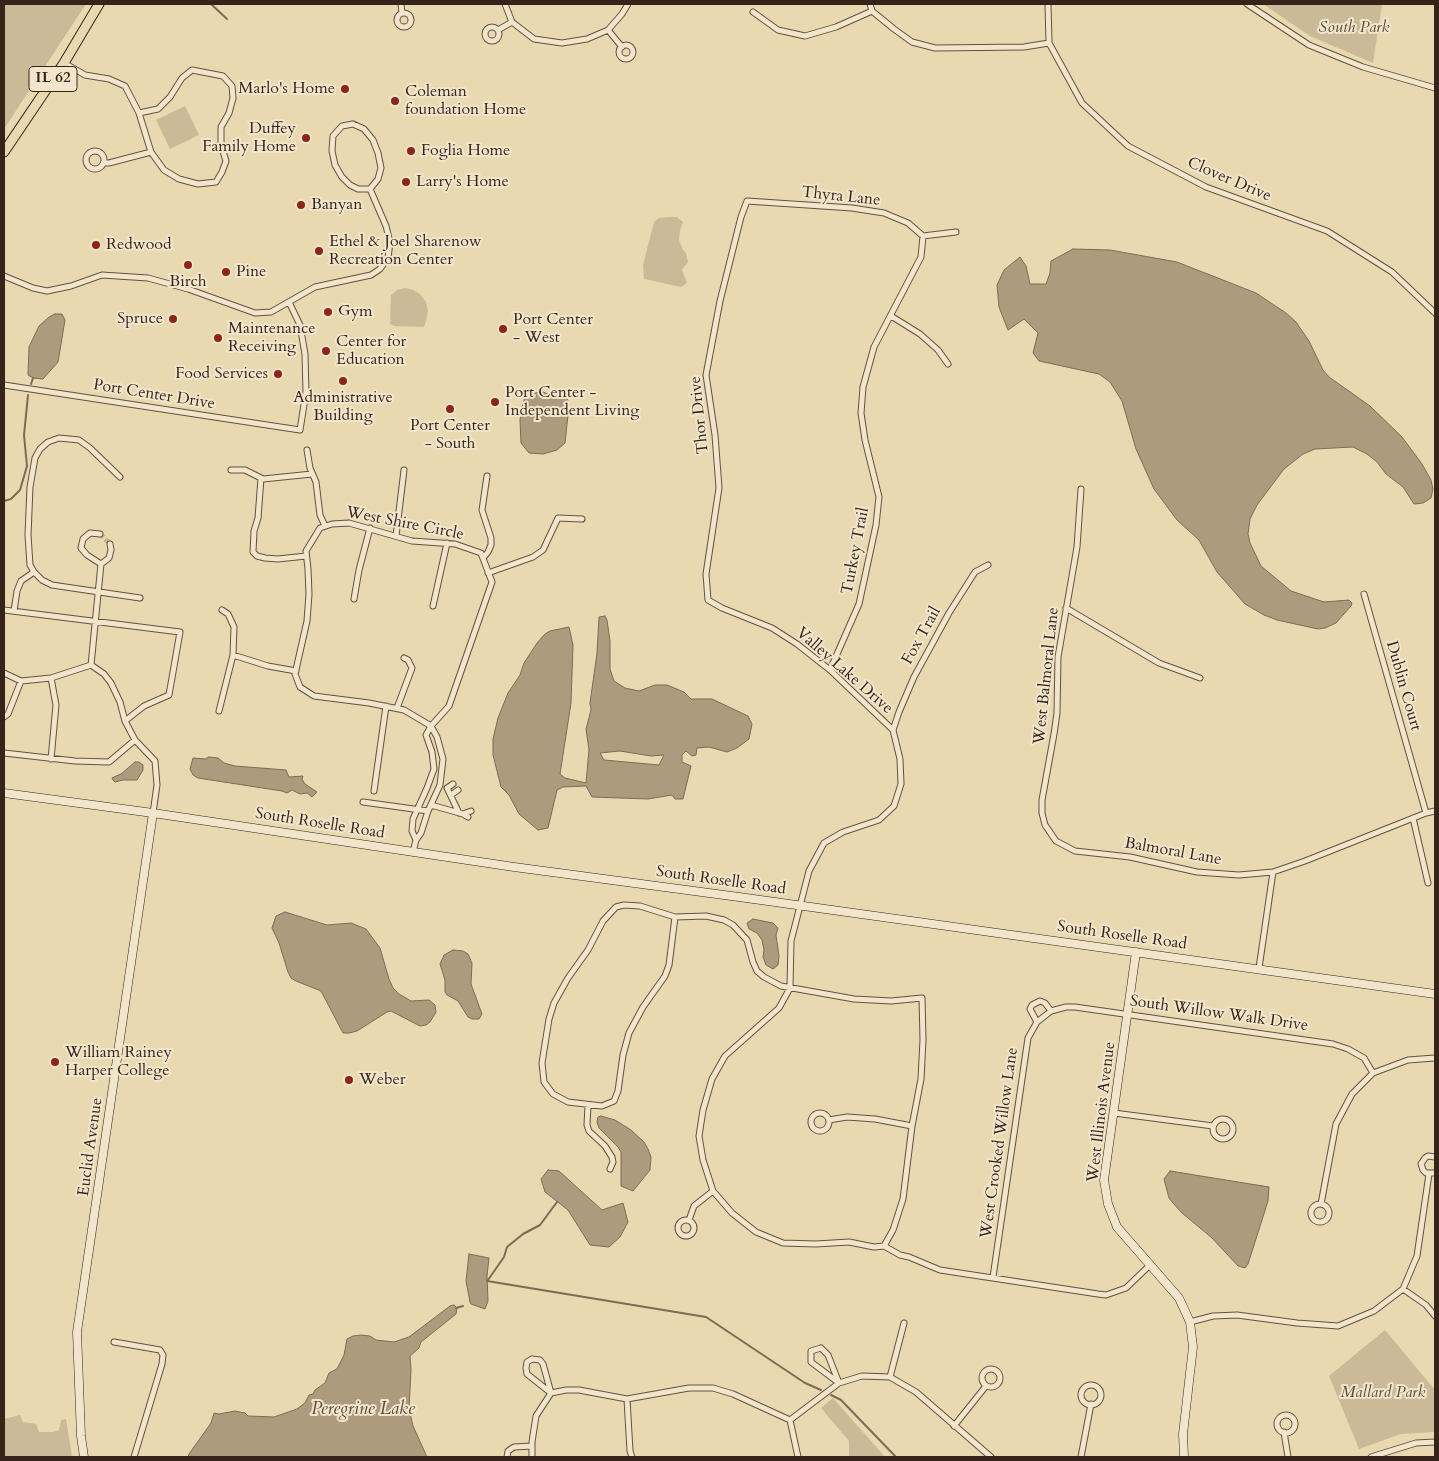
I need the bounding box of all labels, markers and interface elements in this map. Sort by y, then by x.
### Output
park label: South Park [1319,18,1389,38]
road number: IL 62 [29,66,77,92]
place label: Marlo's Home [238,79,335,99]
place label: Coleman foundation Home [405,82,526,120]
marker: Marlo's Home [339,83,351,95]
marker: Coleman foundation Home [389,95,401,107]
place label: Duffey Family Home [202,119,296,157]
marker: Duffey Family Home [300,132,312,144]
place label: Foglia Home [421,141,510,161]
marker: Foglia Home [405,145,417,157]
street label: Clover Drive [1184,154,1274,206]
place label: Larry's Home [416,172,509,192]
marker: Larry's Home [400,176,412,188]
street label: Thyra Lane [801,183,881,211]
place label: Banyan [311,195,362,215]
marker: Banyan [295,199,307,211]
place label: Ethel & Joel Sharenow Recreation Center [329,232,482,270]
place label: Redwood [106,235,172,255]
marker: Redwood [90,239,102,251]
marker: Ethel & Joel Sharenow Recreation Center [313,245,325,257]
marker: Birch [182,259,194,271]
place label: Pine [236,262,266,282]
marker: Pine [220,266,232,278]
place label: Birch [169,272,207,292]
place label: Gym [338,302,373,322]
marker: Gym [322,306,334,318]
place label: Spruce [117,309,163,329]
place label: Port Center - West [513,310,593,348]
marker: Spruce [167,313,179,325]
place label: Maintenance Receiving [228,319,316,357]
marker: Port Center - West [497,323,509,335]
marker: Maintenance Receiving [212,332,224,344]
place label: Center for Education [336,332,406,370]
marker: Center for Education [320,345,332,357]
place label: Food Services [175,364,268,384]
marker: Food Services [272,368,284,380]
marker: Administrative Building [337,375,349,387]
street label: Thor Drive [686,375,714,455]
street label: Port Center Drive [92,376,216,414]
place label: Port Center - Independent Living [505,383,639,421]
place label: Administrative Building [293,388,393,426]
marker: Port Center - Independent Living [489,396,501,408]
marker: Port Center - South [444,403,456,415]
place label: Port Center - South [410,416,490,454]
street label: West Shire Circle [344,503,466,545]
street label: Turkey Trail [838,506,874,596]
street label: Fox Trail [898,604,946,668]
street label: West Balmoral Lane [1030,606,1064,746]
street label: Valley Lake Drive [792,624,896,718]
street label: Dublin Court [1381,639,1425,733]
street label: South Roselle Road [254,804,386,844]
street label: Balmoral Lane [1123,834,1223,870]
street label: South Roselle Road [655,862,787,900]
street label: South Roselle Road [1056,917,1188,955]
street label: South Willow Walk Drive [1129,992,1309,1036]
street label: West Illinois Avenue [1084,1041,1120,1183]
place label: William Rainey Harper College [65,1043,172,1081]
street label: West Crooked Willow Lane [977,1046,1023,1240]
marker: William Rainey Harper College [49,1056,61,1068]
place label: Weber [359,1070,406,1090]
marker: Weber [343,1074,355,1086]
street label: Euclid Avenue [75,1097,107,1197]
park label: Mallard Park [1341,1383,1425,1403]
water label: Peregrine Lake [311,1399,415,1421]

